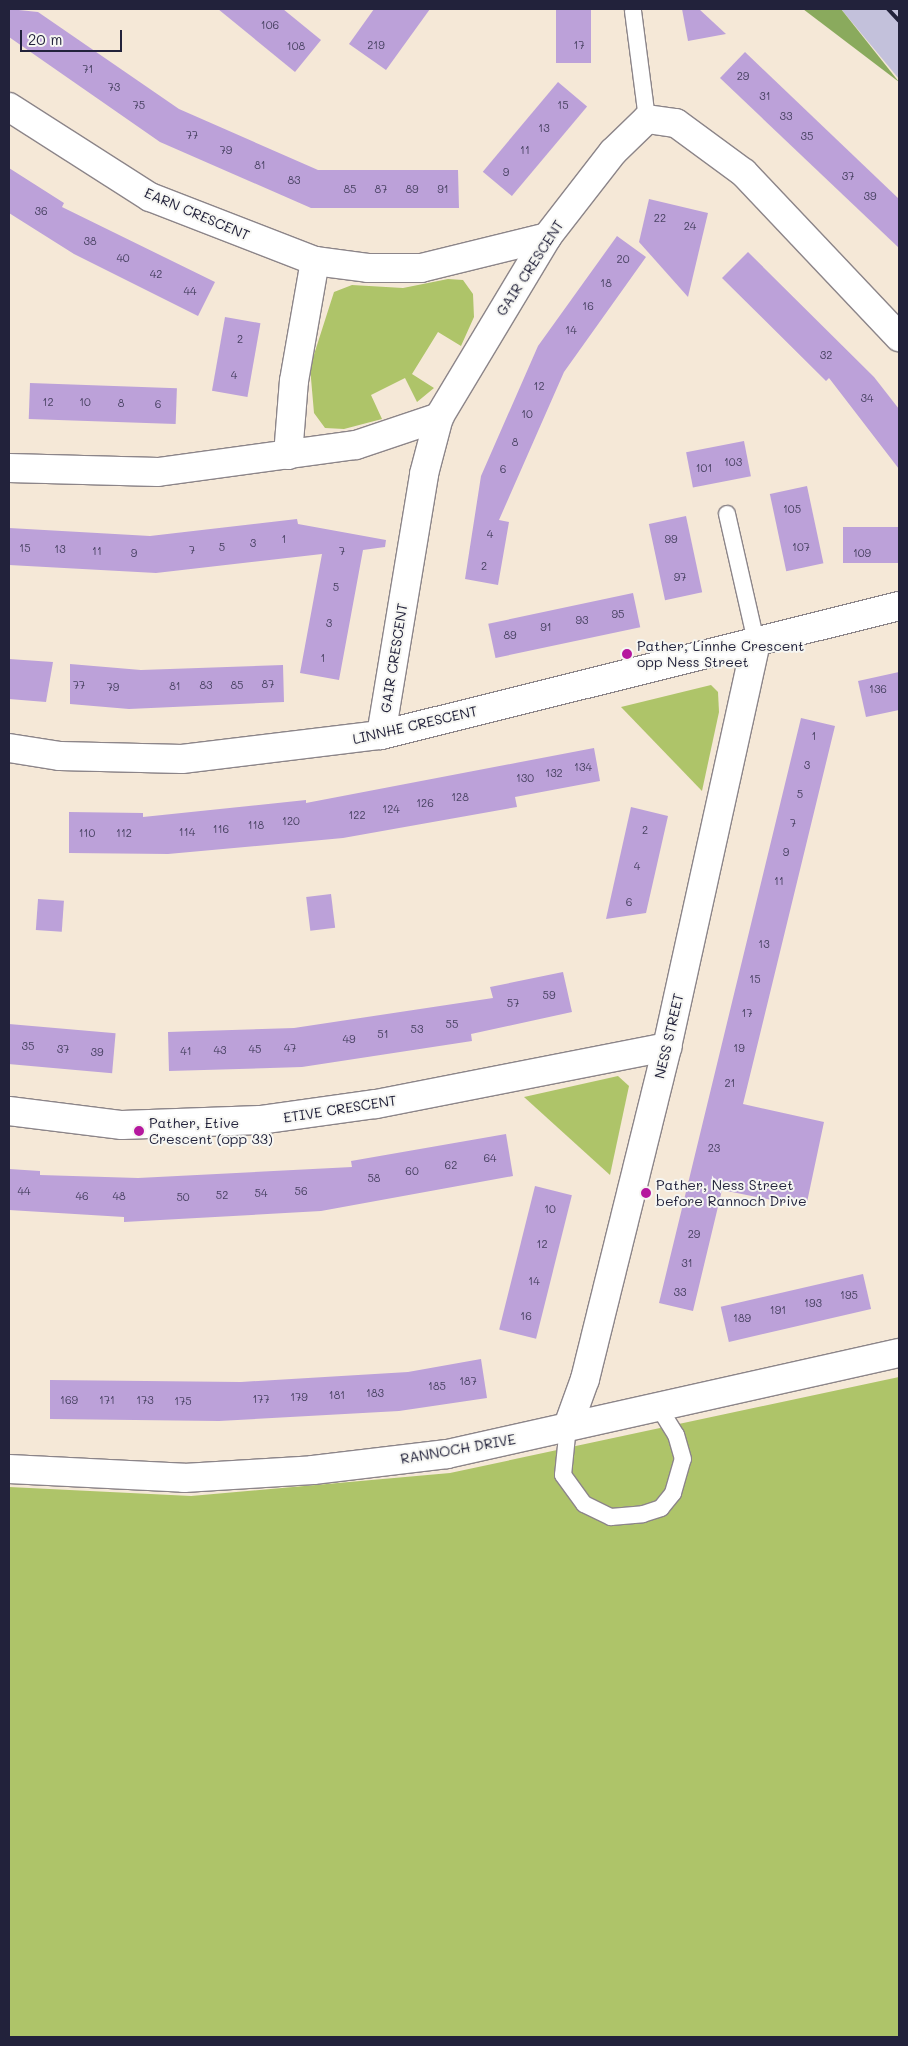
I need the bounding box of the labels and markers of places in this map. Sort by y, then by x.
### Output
place label: Pather, Linnhe Crescent opp Ness Street [637,638,804,670]
marker: Pather, Linnhe Crescent opp Ness Street [621,648,633,660]
place label: Pather, Etive Crescent (opp 33) [149,1115,273,1148]
marker: Pather, Etive Crescent (opp 33) [133,1125,145,1137]
place label: Pather, Ness Street before Rannoch Drive [656,1177,807,1210]
marker: Pather, Ness Street before Rannoch Drive [640,1187,652,1199]

